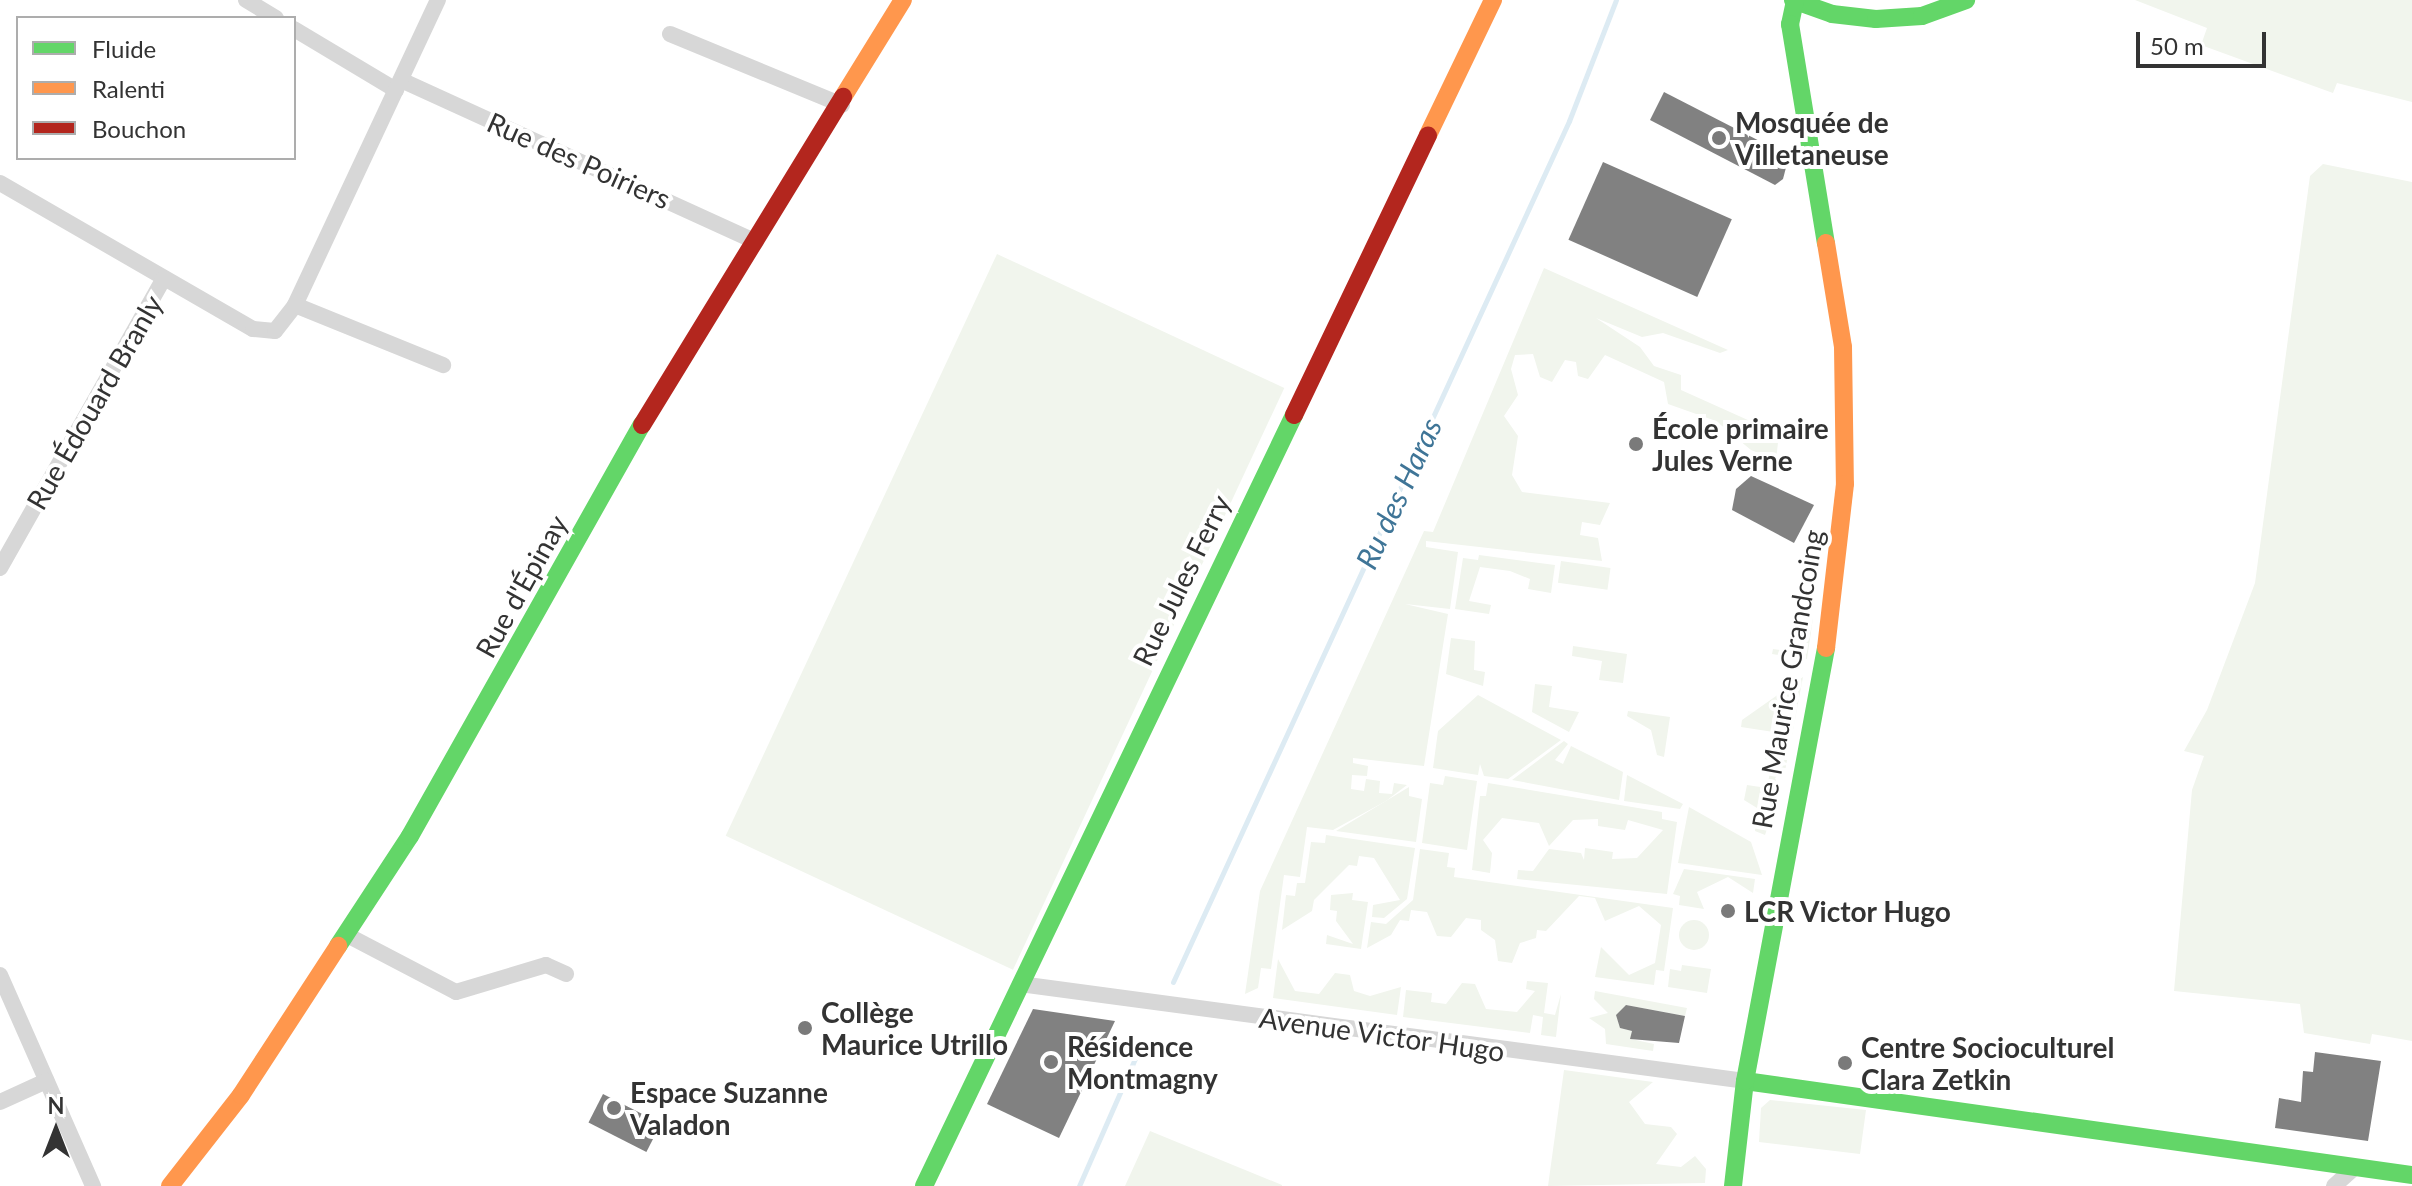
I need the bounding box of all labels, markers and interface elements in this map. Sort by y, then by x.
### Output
legend [16,16,296,160]
scale bar [2140,16,2270,66]
text: 50 m [2150,31,2204,60]
text: Fluide [92,34,156,63]
text: Ralenti [92,74,165,103]
street label: Rue des Poiriers [482,105,676,215]
place label: Mosquée de Villetaneuse [1735,105,1889,171]
text: Bouchon [92,114,186,143]
marker: Mosquée de Villetaneuse [1710,129,1728,147]
street label: Rue Édouard Branly [19,289,169,515]
place label: École primaire Jules Verne [1652,411,1829,477]
water label: Ru des Haras [1347,412,1449,574]
marker: École primaire Jules Verne [1627,435,1645,453]
street label: Rue Jules Ferry [1125,489,1237,671]
street label: Rue d'Épinay [468,509,574,663]
street label: Rue Maurice Grandcoing [1744,527,1830,831]
place label: LCR Victor Hugo [1744,894,1953,928]
marker: LCR Victor Hugo [1719,902,1737,920]
place label: Collège Maurice Utrillo [821,995,1008,1061]
street label: Avenue Victor Hugo [1256,1000,1508,1068]
marker: Collège Maurice Utrillo [796,1019,814,1037]
place label: Résidence Montmagny [1067,1029,1218,1095]
place label: Centre Socioculturel Clara Zetkin [1861,1030,2114,1096]
marker: Résidence Montmagny [1042,1053,1060,1071]
marker: Centre Socioculturel Clara Zetkin [1836,1054,1854,1072]
place label: Espace Suzanne Valadon [630,1075,828,1141]
north arrow [16,1090,96,1170]
text: N [48,1092,64,1119]
marker: Espace Suzanne Valadon [605,1099,623,1117]

